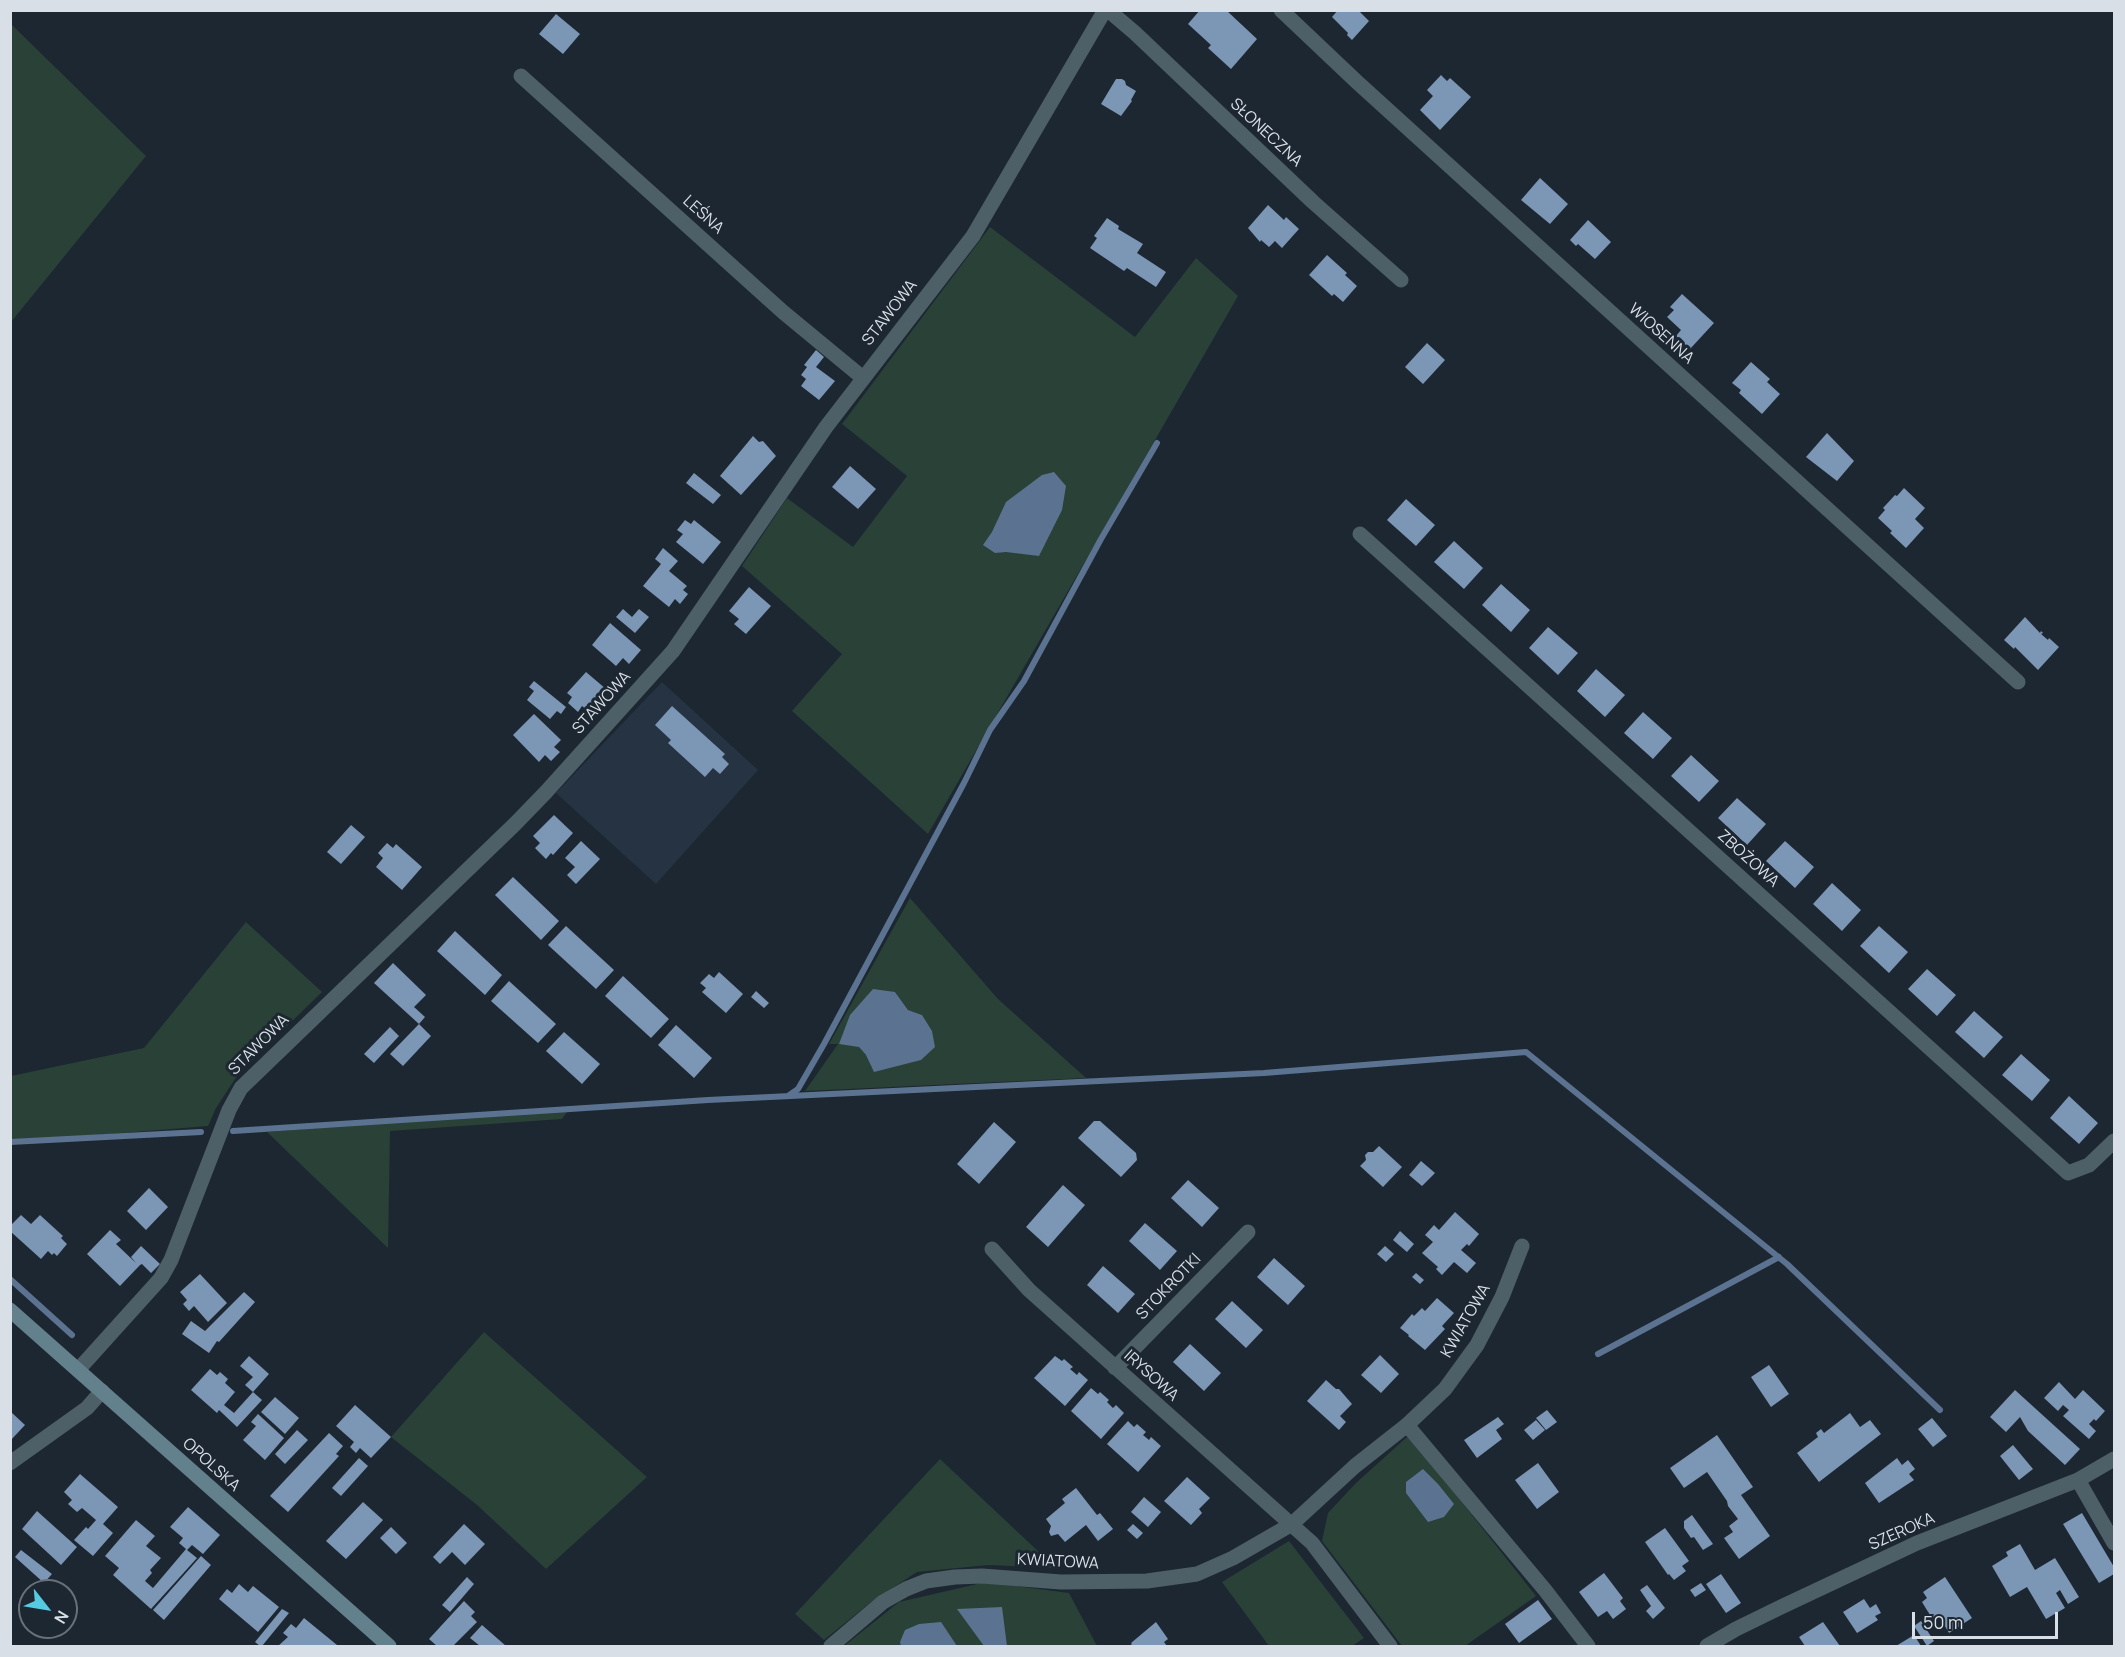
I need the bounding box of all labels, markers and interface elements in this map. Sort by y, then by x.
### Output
street label: SŁONECZNA [1226,95,1306,171]
street label: LEŚNA [679,192,727,238]
street label: STAWOWA [858,276,922,350]
street label: WIOSENNA [1624,300,1698,368]
street label: STAWOWA [569,668,635,738]
street label: ZBOŻOWA [1713,826,1783,892]
street label: STAWOWA [225,1011,293,1079]
street label: STOKROTKI [1133,1250,1205,1324]
street label: KWIATOWA [1437,1281,1495,1361]
street label: IRYSOWA [1120,1346,1182,1406]
street label: OPOLSKA [178,1434,244,1496]
street label: SZEROKA [1866,1509,1938,1555]
street label: KWIATOWA [1017,1550,1099,1574]
north arrow [18,1579,78,1639]
scale bar [1915,1600,2060,1638]
text: N [49,1607,74,1628]
text: 50 m [1923,1610,1963,1634]

